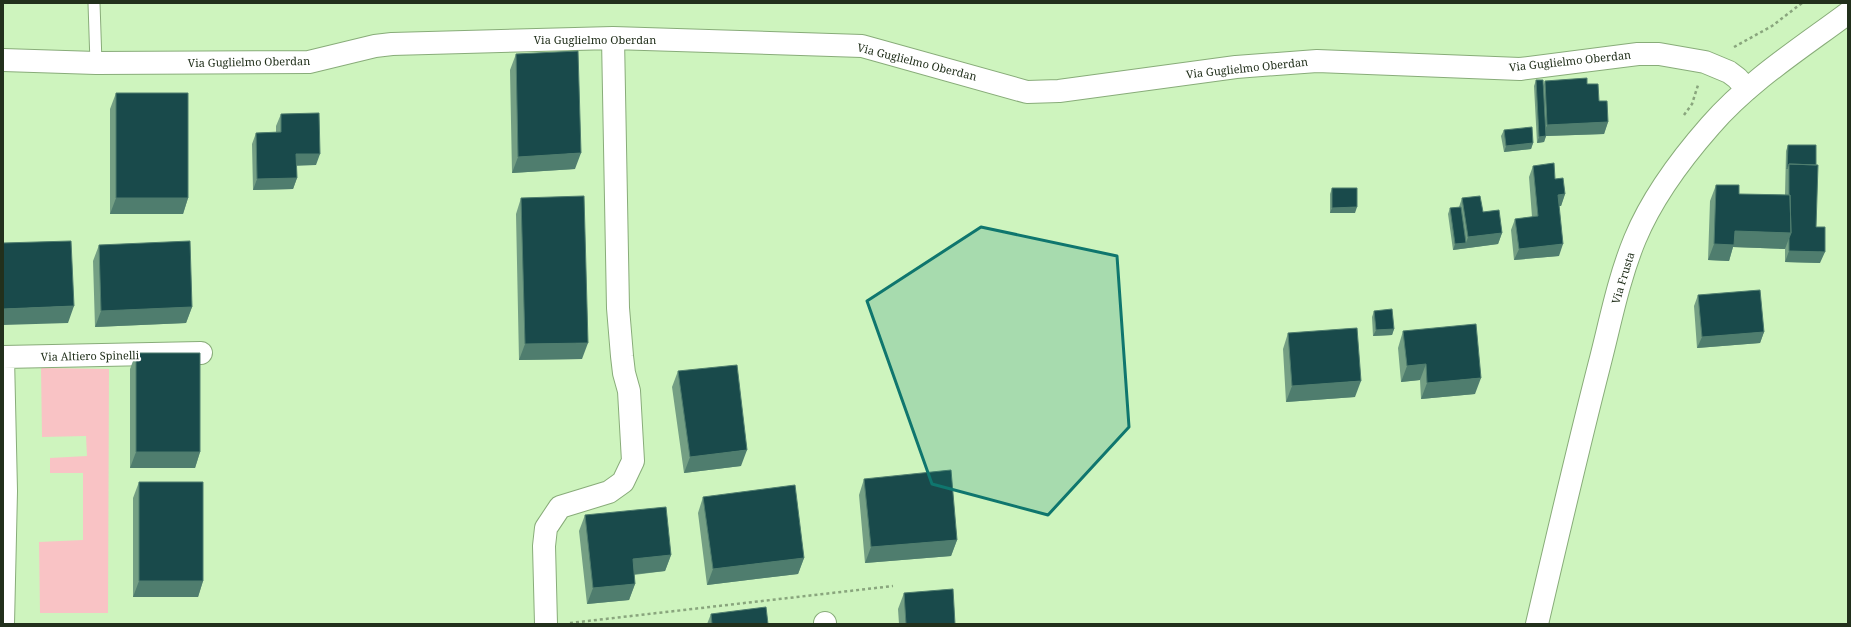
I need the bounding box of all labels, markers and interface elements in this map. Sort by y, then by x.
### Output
street label: Via Guglielmo Oberdan [534,32,656,47]
street label: Via Guglielmo Oberdan [856,39,978,84]
street label: Via Guglielmo Oberdan [1508,47,1632,74]
street label: Via Guglielmo Oberdan [188,53,310,70]
street label: Via Guglielmo Oberdan [1185,54,1309,81]
street label: Via Frusta [1608,250,1638,306]
street label: Via Altiero Spinelli [41,347,140,364]

